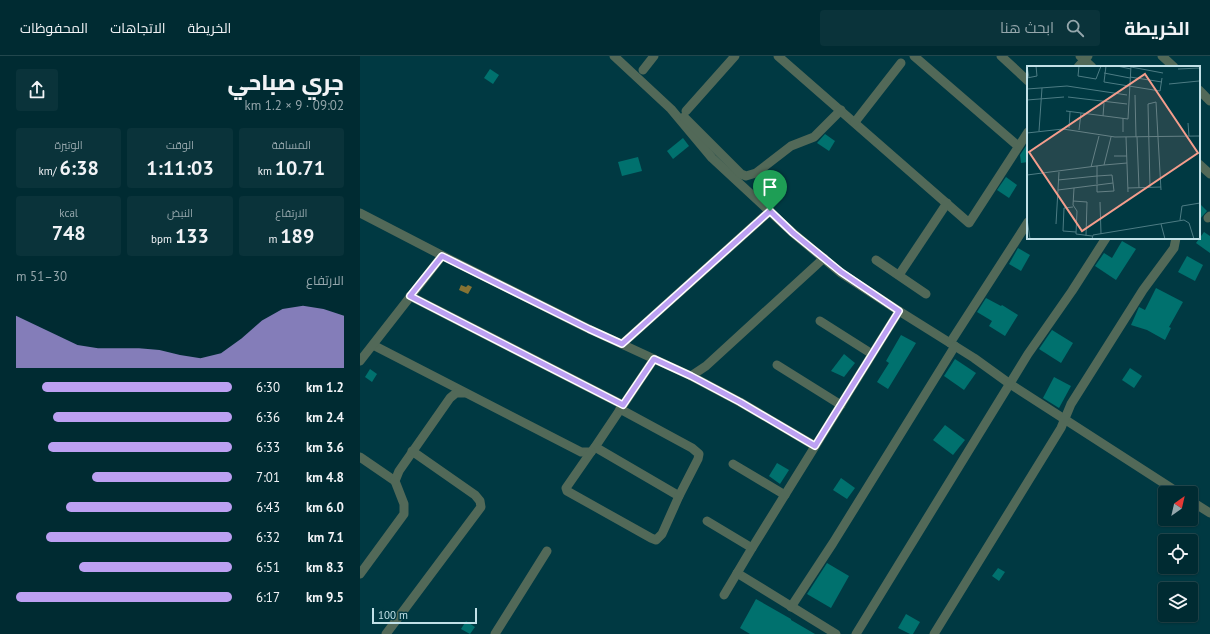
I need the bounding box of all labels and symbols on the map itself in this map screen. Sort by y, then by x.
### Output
inset map [1027,66,1200,239]
pin [753,170,787,211]
north arrow [1158,486,1198,526]
scale bar [372,606,477,625]

